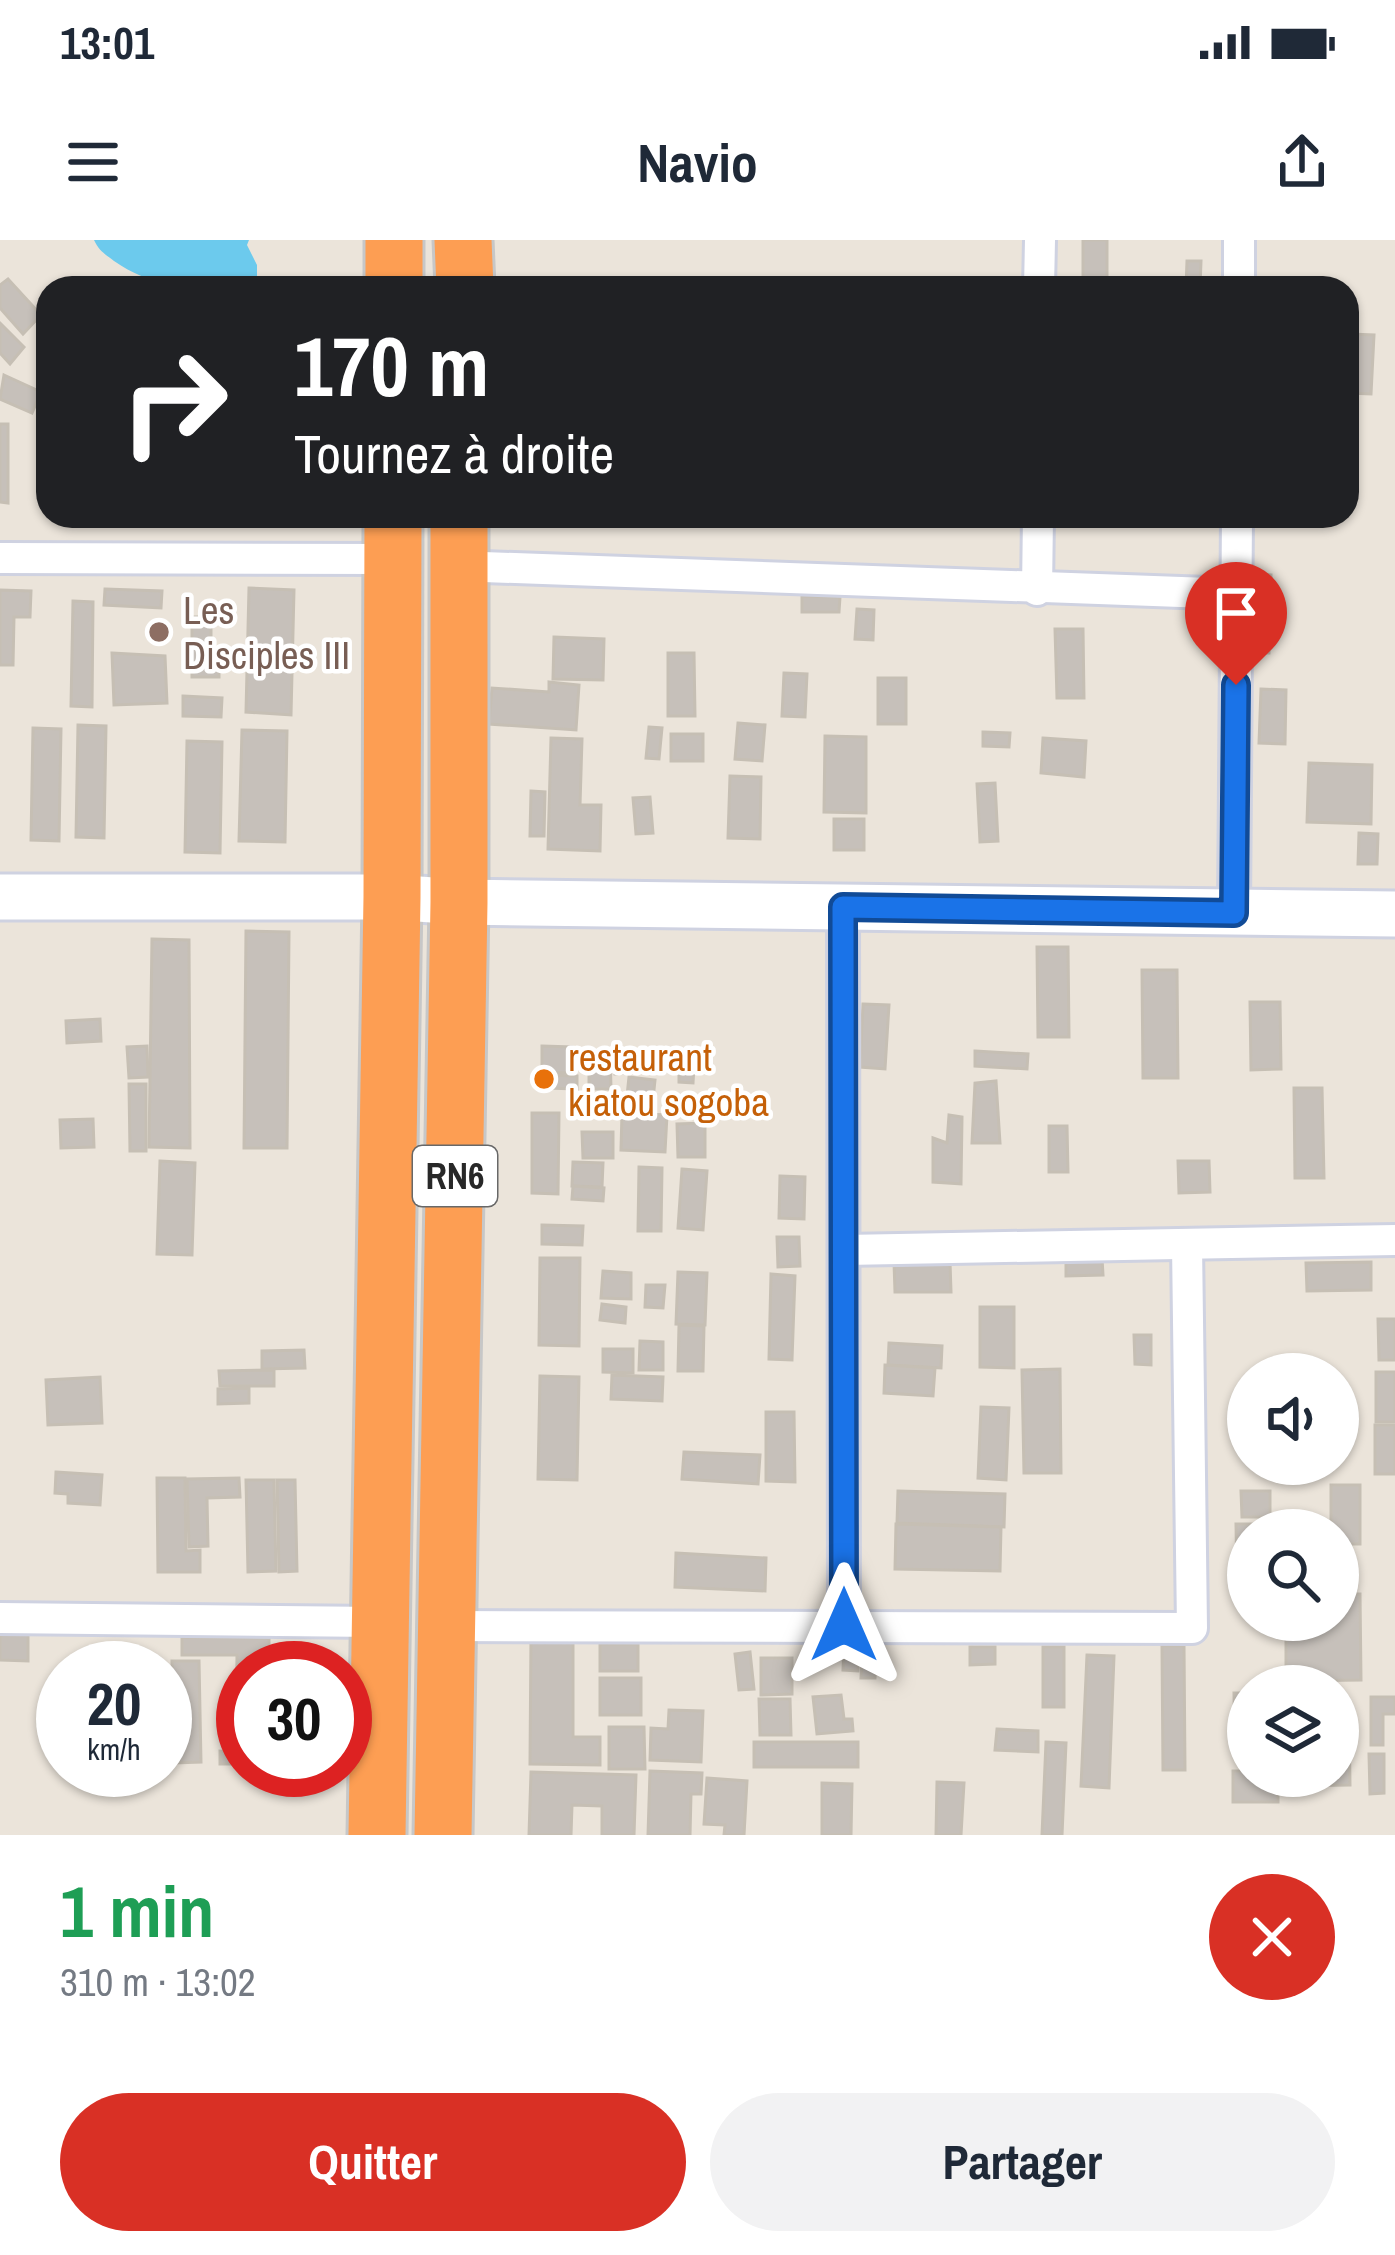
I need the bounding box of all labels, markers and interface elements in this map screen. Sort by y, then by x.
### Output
text: 13:01 [60,12,154,73]
text: Navio [637,126,758,199]
icon: menu [60,129,126,195]
icon: share [1269,129,1335,195]
text: 170 m [294,309,489,422]
icon: right [96,324,252,480]
text: Tournez à droite [294,417,614,490]
pin [1185,562,1287,685]
icon: arrive [1203,580,1269,646]
place label: Les Disciples III [183,584,350,681]
marker: Les Disciples III [146,619,172,645]
place label: restaurant kiatou sogoba [568,1031,769,1128]
marker: restaurant kiatou sogoba [531,1066,557,1092]
road number: RN6 [413,1146,497,1206]
map controls [1227,1353,1359,1797]
button: sound [1227,1353,1359,1485]
button: search [1227,1509,1359,1641]
position arrow [781,1562,907,1688]
speed limit sign: 30 [216,1641,372,1797]
text: 20 [87,1663,141,1744]
button: layers [1227,1665,1359,1797]
text: km/h [87,1729,141,1769]
text: 1 min [60,1862,214,1959]
button: close [1209,1874,1335,2000]
text: 310 m · 13:02 [60,1956,256,2008]
button: Quitter [60,2093,686,2231]
button: Partager [710,2093,1335,2231]

